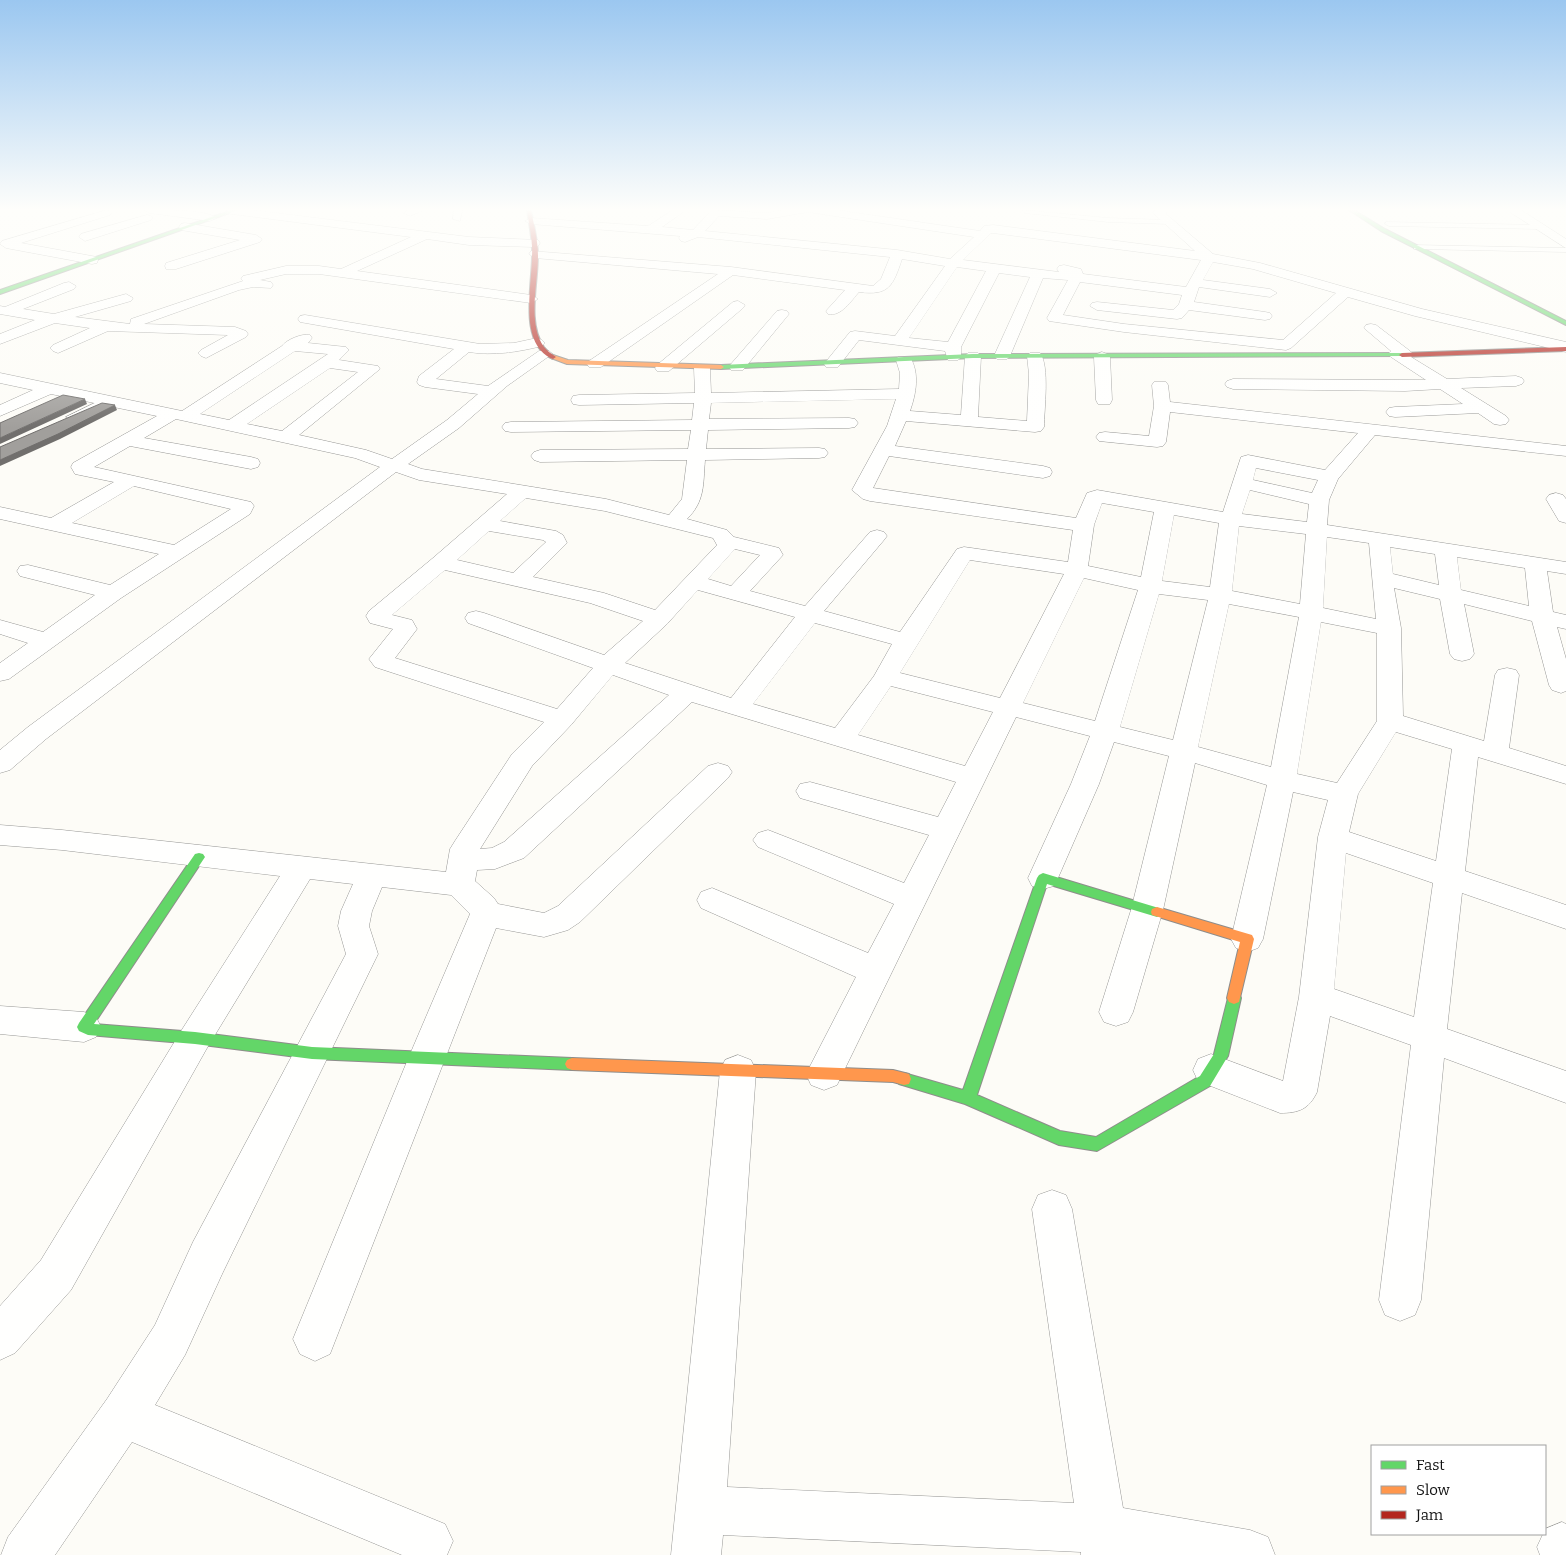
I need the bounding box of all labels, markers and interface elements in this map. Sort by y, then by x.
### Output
legend [1371,1445,1546,1535]
text: Fast [1416,1456,1445,1474]
text: Slow [1416,1481,1451,1499]
text: Jam [1415,1506,1444,1524]

